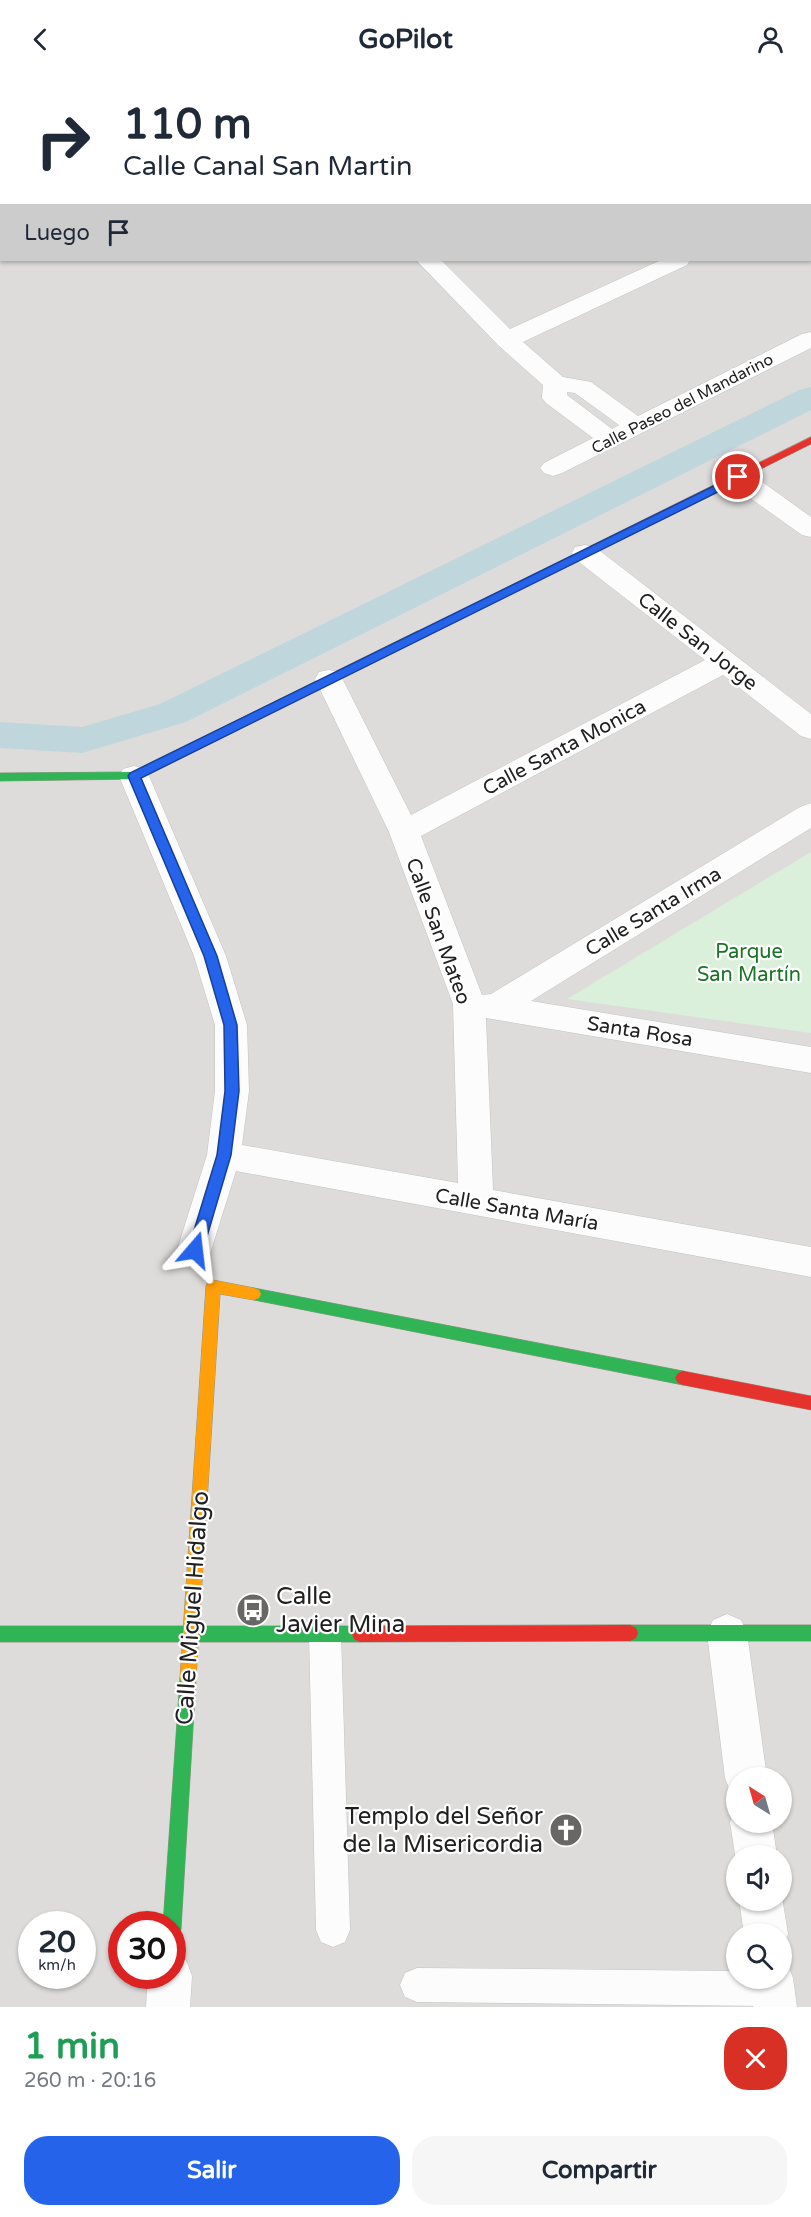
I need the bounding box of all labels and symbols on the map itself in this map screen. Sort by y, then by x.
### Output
street label: Calle Paseo del Mandarino [588,349,777,459]
pin [712,451,763,502]
street label: Calle San Jorge [633,588,762,696]
street label: Calle Santa Monica [479,695,650,801]
street label: Calle San Mateo [400,855,476,1008]
street label: Calle Santa Irma [581,862,726,962]
park label: Parque San Martín [697,940,801,987]
street label: Santa Rosa [585,1012,694,1052]
street label: Calle Santa María [433,1184,600,1236]
position arrow [163,1218,227,1282]
street label: Calle Miguel Hidalgo [170,1490,215,1726]
place label: Calle Javier Mina [276,1582,405,1639]
bus stop icon: Calle Javier Mina [235,1592,271,1628]
north arrow [726,1767,792,1833]
place label: Templo del Señor de la Misericordia [342,1802,544,1859]
church icon: Templo del Señor de la Misericordia [548,1812,584,1848]
speed limit sign: 30 [108,1911,186,1989]

